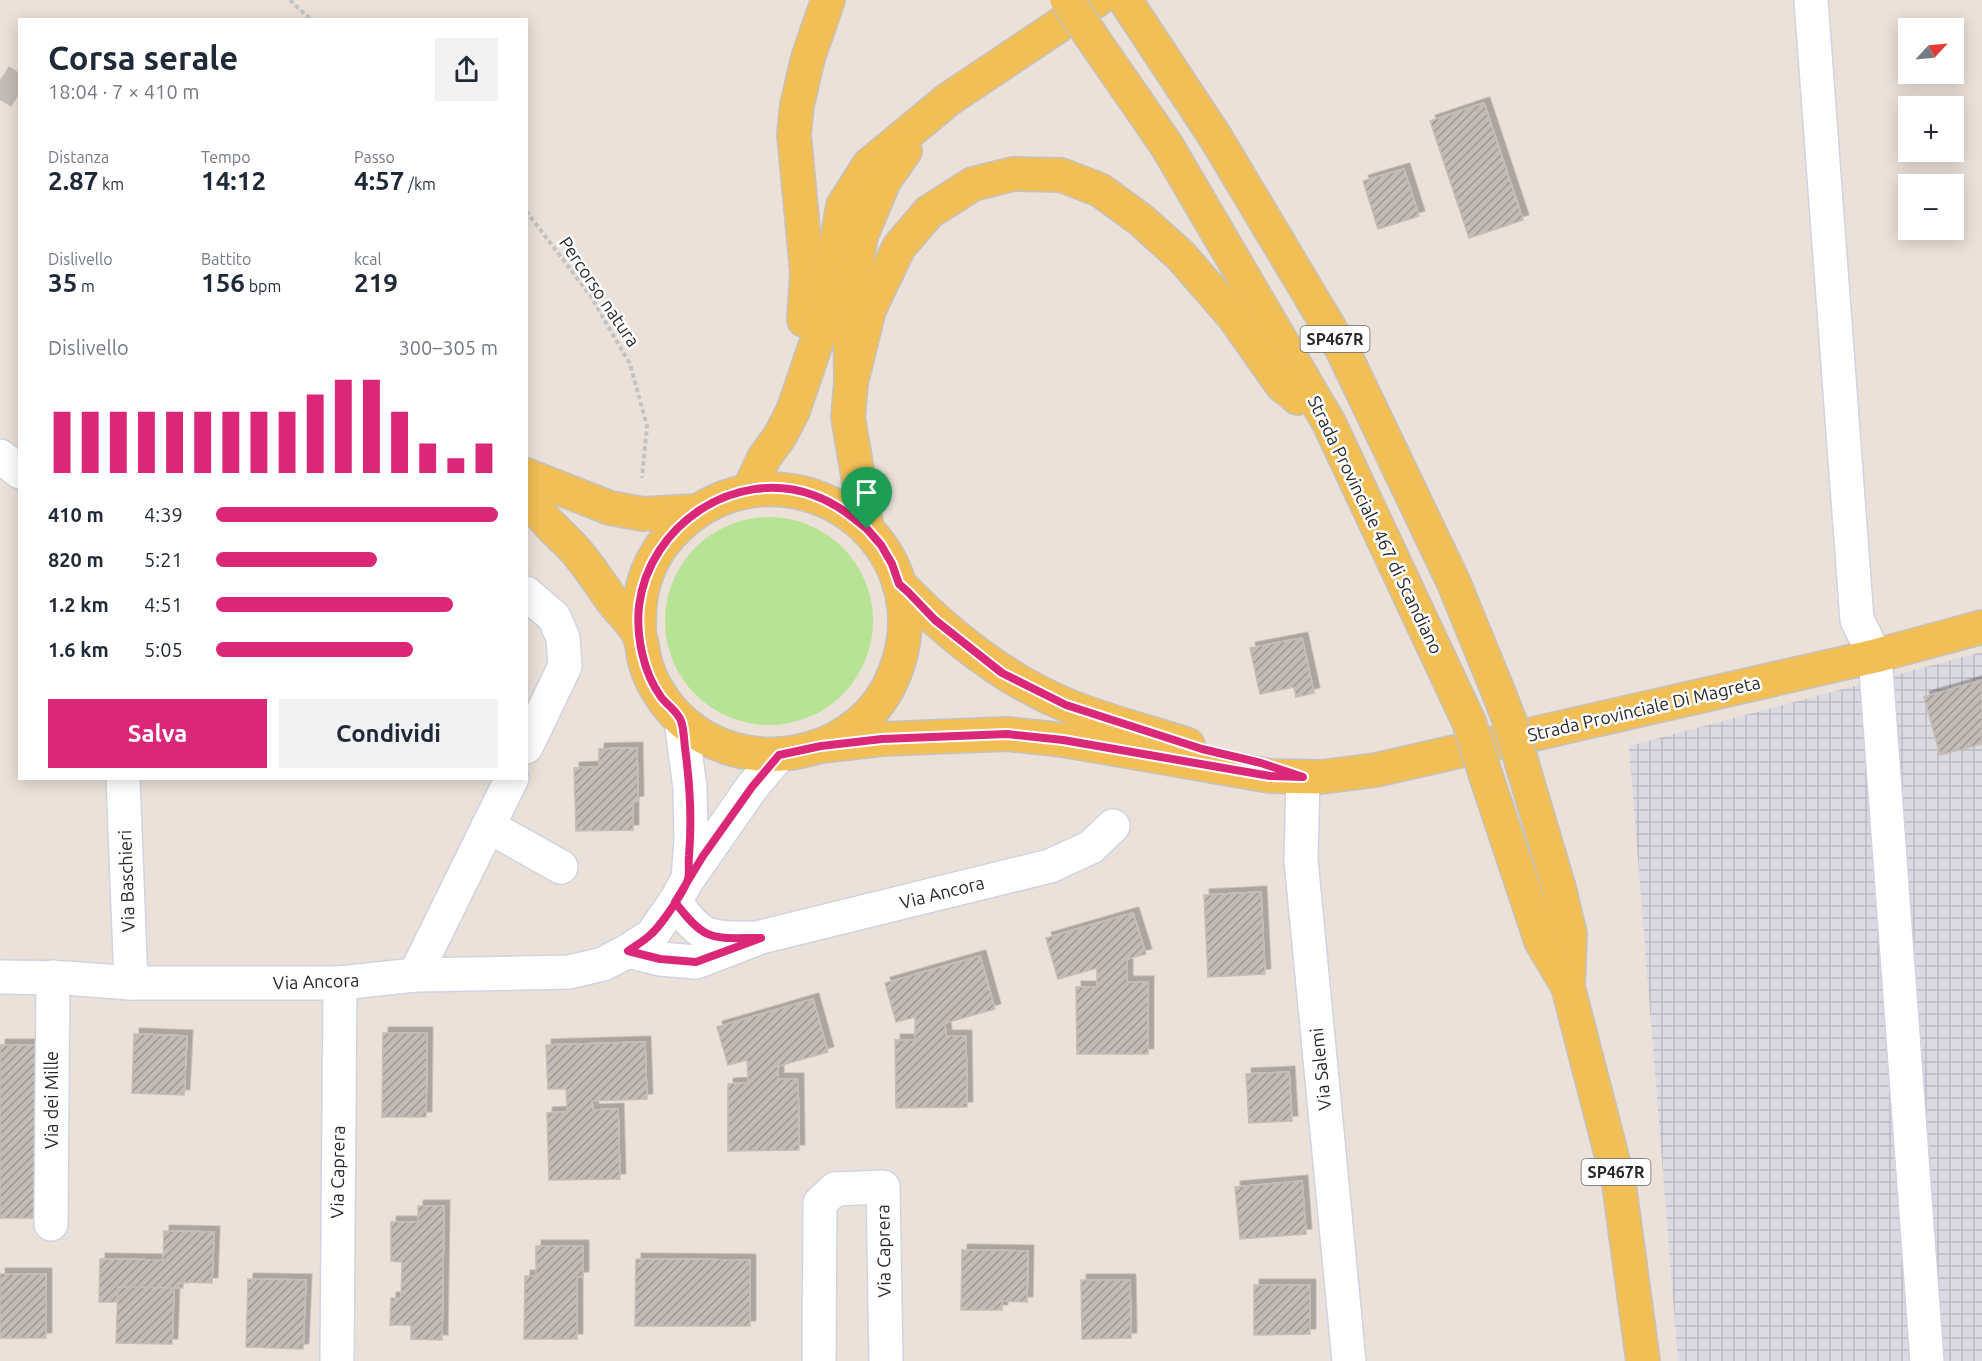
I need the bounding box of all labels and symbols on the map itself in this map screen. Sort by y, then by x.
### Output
north arrow [1898,18,1964,84]
street label: Percorso natura [556,233,644,350]
road number: SP467R [1300,326,1370,352]
street label: Strada Provinciale 467 di Scandiano [1305,392,1447,657]
pin [841,467,892,529]
street label: Strada Provinciale Di Magreta [1525,671,1762,745]
street label: Via Baschieri [114,830,138,933]
street label: Via Ancora [897,872,986,912]
street label: Via Ancora [272,969,360,993]
street label: Via Salemi [1306,1027,1334,1111]
street label: Via dei Mille [41,1051,61,1149]
street label: Via Caprera [326,1125,348,1219]
road number: SP467R [1582,1159,1650,1185]
street label: Via Caprera [872,1204,894,1298]

